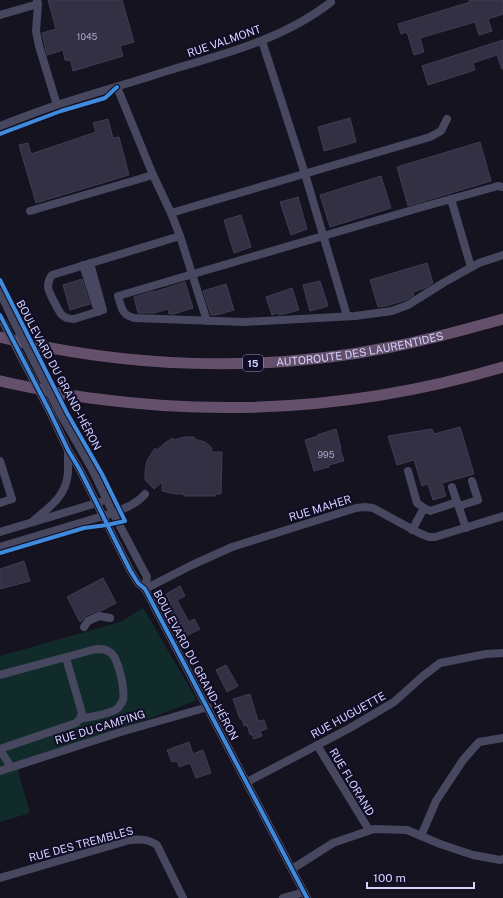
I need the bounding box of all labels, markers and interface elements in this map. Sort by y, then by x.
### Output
street label: RUE VALMONT [186,23,263,59]
house number: 1045 [77,31,97,42]
street label: BOULEVARD DU GRAND-HÉRON [14,297,105,452]
street label: AUTOROUTE DES LAURENTIDES [276,329,445,368]
road number: 15 [243,355,263,371]
house number: 995 [318,449,335,460]
street label: RUE MAHER [287,493,353,523]
street label: BOULEVARD DU GRAND-HÉRON [151,587,242,742]
street label: RUE HUGUETTE [309,689,388,740]
street label: RUE DU CAMPING [53,708,147,746]
street label: RUE FLORAND [327,746,377,818]
street label: RUE DES TREMBLES [27,824,135,864]
scale bar [367,864,474,890]
text: 100 m [373,871,406,885]

